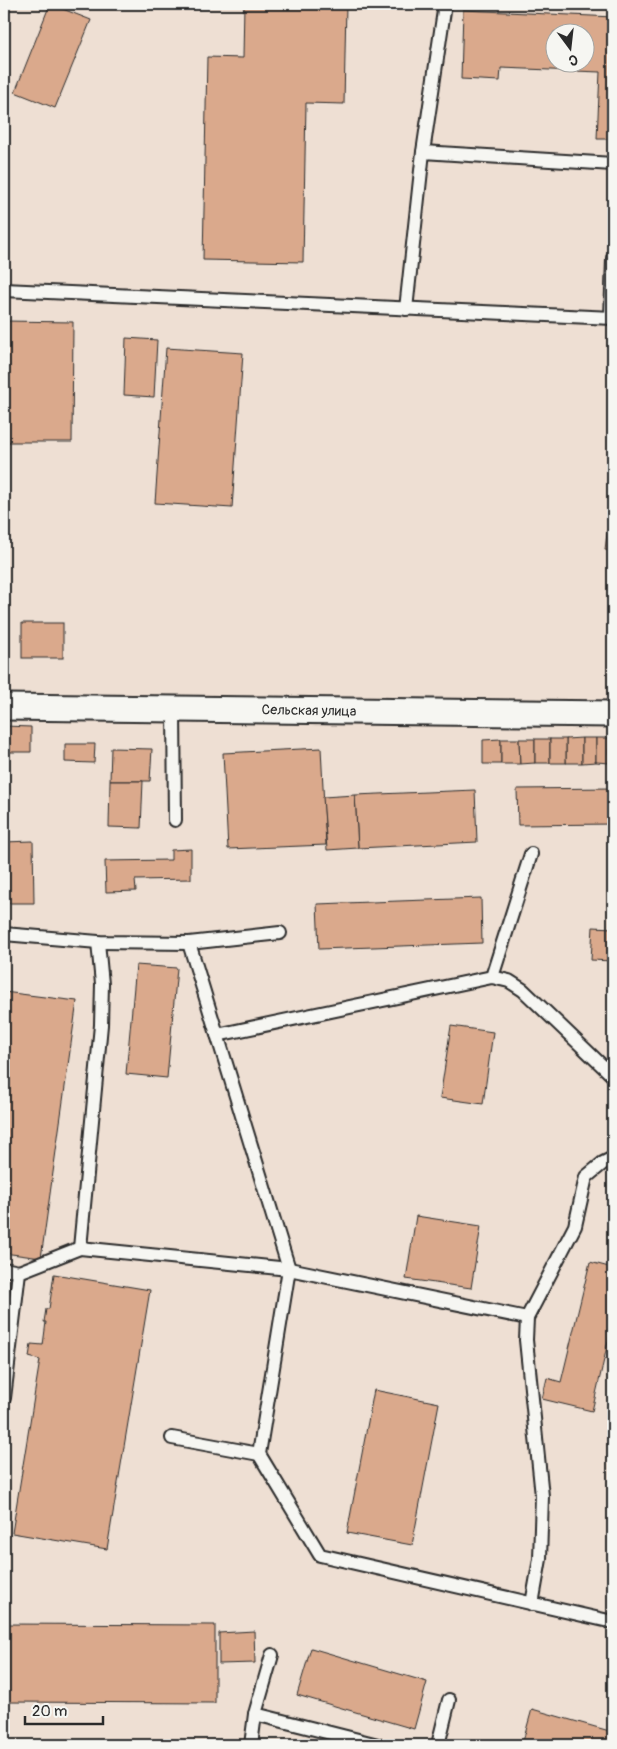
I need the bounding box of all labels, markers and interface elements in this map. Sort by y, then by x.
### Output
north arrow [544,22,594,72]
text: С [567,51,580,69]
street label: Сельская улица [262,701,356,720]
scale bar [25,1694,102,1726]
text: 20 m [32,1702,67,1721]

